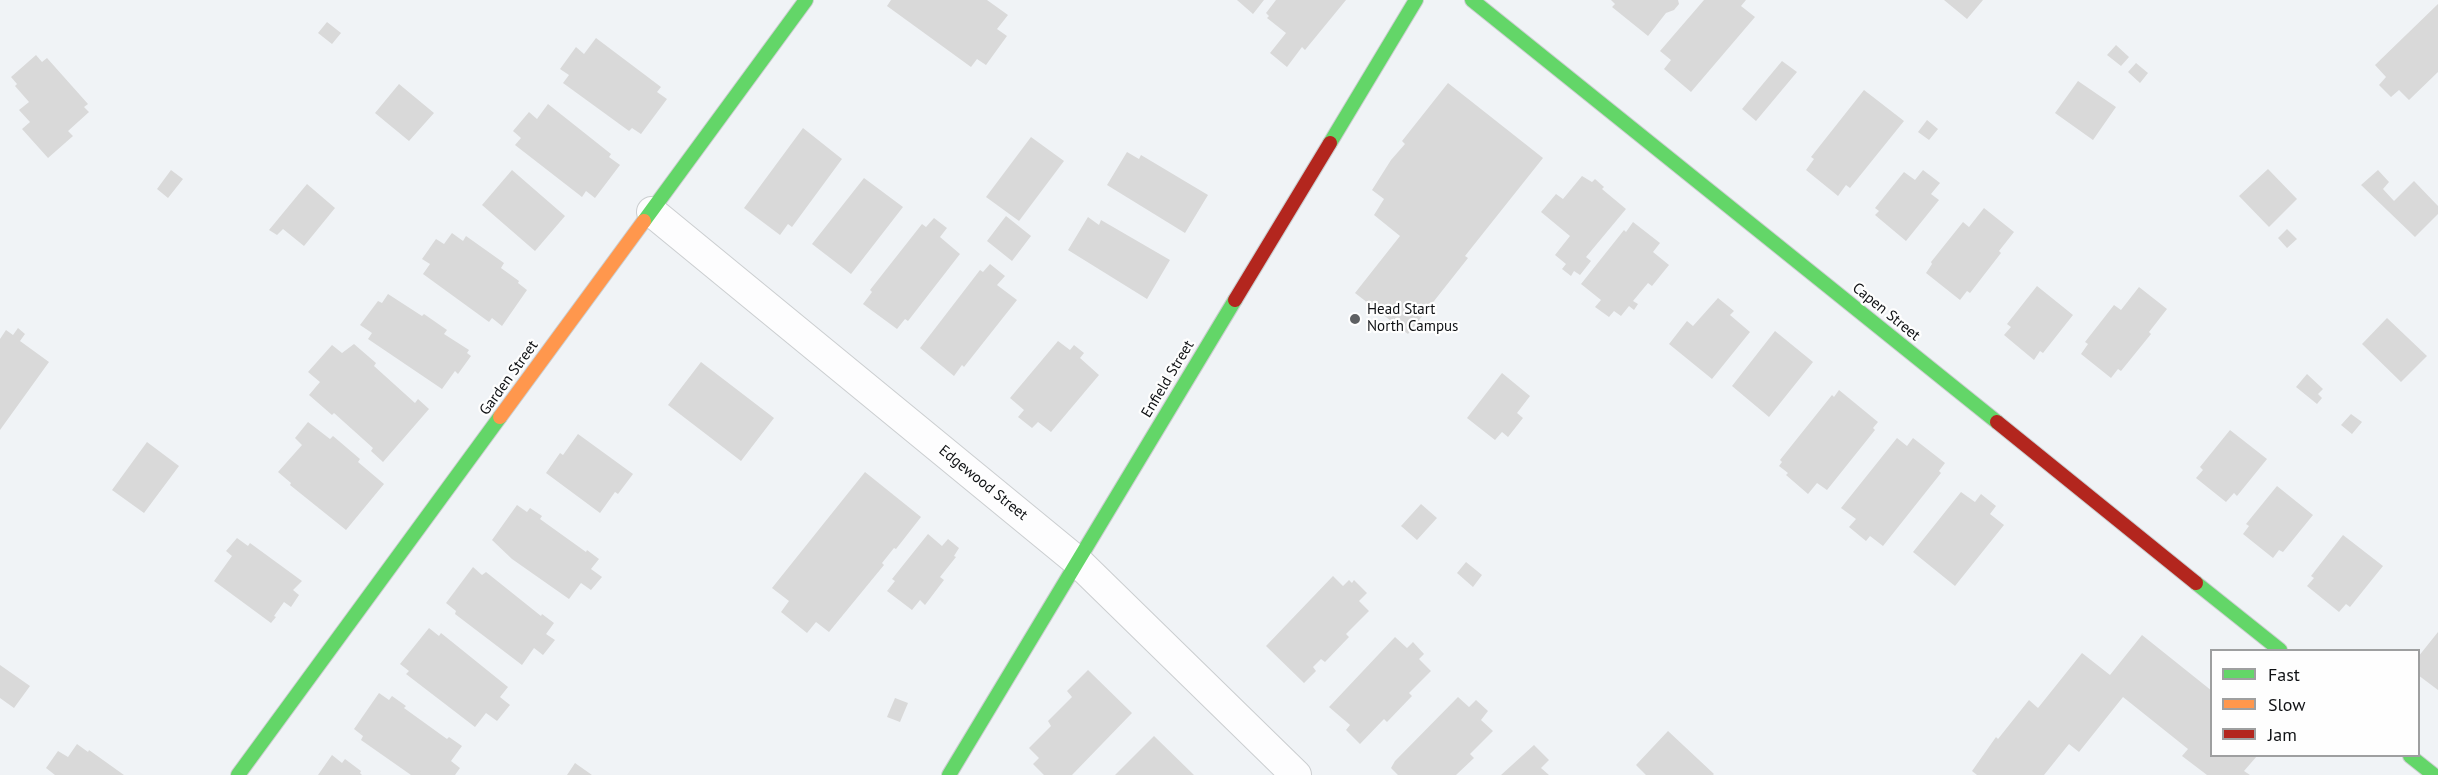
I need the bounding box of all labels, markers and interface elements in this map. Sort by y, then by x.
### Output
street label: Capen Street [1848,279,1924,345]
place label: Head Start North Campus [1367,301,1458,336]
marker: Head Start North Campus [1348,312,1362,326]
street label: Garden Street [476,337,542,419]
street label: Enfield Street [1138,337,1198,421]
street label: Edgewood Street [935,442,1031,524]
legend [2210,649,2420,757]
text: Fast [2268,663,2300,686]
text: Slow [2268,693,2306,716]
text: Jam [2268,723,2297,746]

